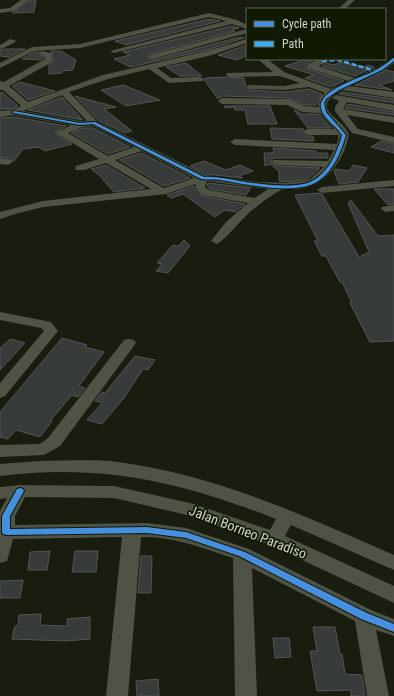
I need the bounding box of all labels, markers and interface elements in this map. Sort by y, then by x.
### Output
legend [246,8,386,60]
text: Cycle path [282,17,332,31]
text: Path [282,37,304,51]
street label: Jalan Borneo Paradiso [187,502,309,562]

